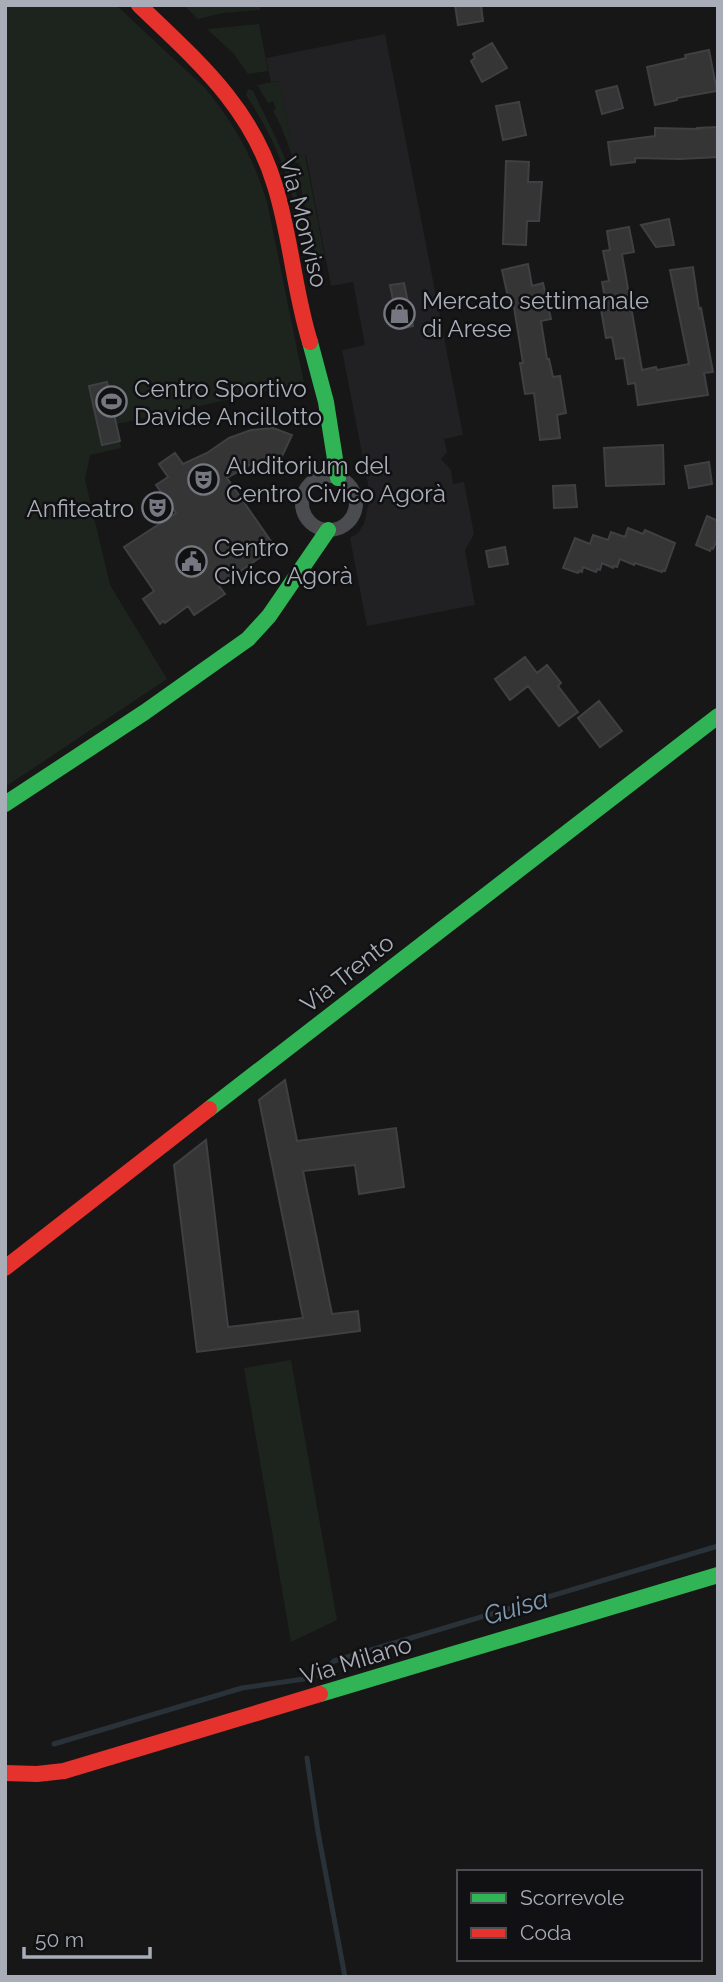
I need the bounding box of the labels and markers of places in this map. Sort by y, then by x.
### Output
place label: Mercato settimanale di Arese [422,286,649,343]
shop icon: Mercato settimanale di Arese [382,297,416,331]
place label: Centro Sportivo Davide Ancillotto [134,374,322,431]
sports icon: Centro Sportivo Davide Ancillotto [94,385,128,419]
place label: Auditorium del Centro Civico Agorà [226,451,446,508]
theatre icon: Auditorium del Centro Civico Agorà [186,462,220,496]
theatre icon: Anfiteatro [140,491,174,525]
place label: Anfiteatro [27,494,134,523]
place label: Centro Civico Agorà [214,533,353,590]
public building icon: Centro Civico Agorà [174,544,208,578]

